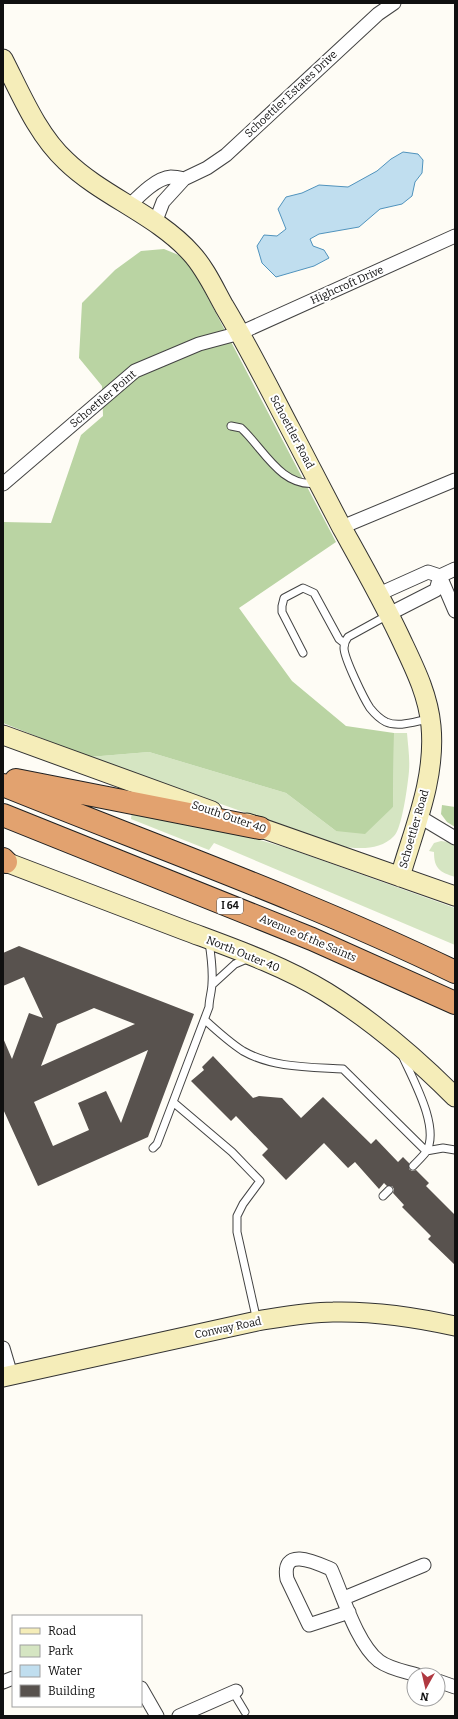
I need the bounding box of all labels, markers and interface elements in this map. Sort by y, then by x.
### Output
street label: Schoettler Estates Drive [242,48,340,140]
street label: Highcroft Drive [308,263,386,307]
street label: Schoettler Point [67,368,139,430]
street label: Schoettler Road [267,393,317,471]
street label: Schoettler Road [397,788,432,870]
street label: South Outer 40 [190,798,268,836]
road number: I 64 [217,898,243,914]
street label: Avenue of the Saints [258,912,358,964]
street label: North Outer 40 [204,933,282,975]
street label: Conway Road [193,1314,263,1341]
legend [12,1615,142,1707]
text: Road [48,1624,76,1638]
text: Park [48,1644,74,1658]
text: Water [48,1664,83,1678]
north arrow [406,1667,446,1707]
text: Building [48,1684,95,1698]
text: N [419,1689,430,1703]

